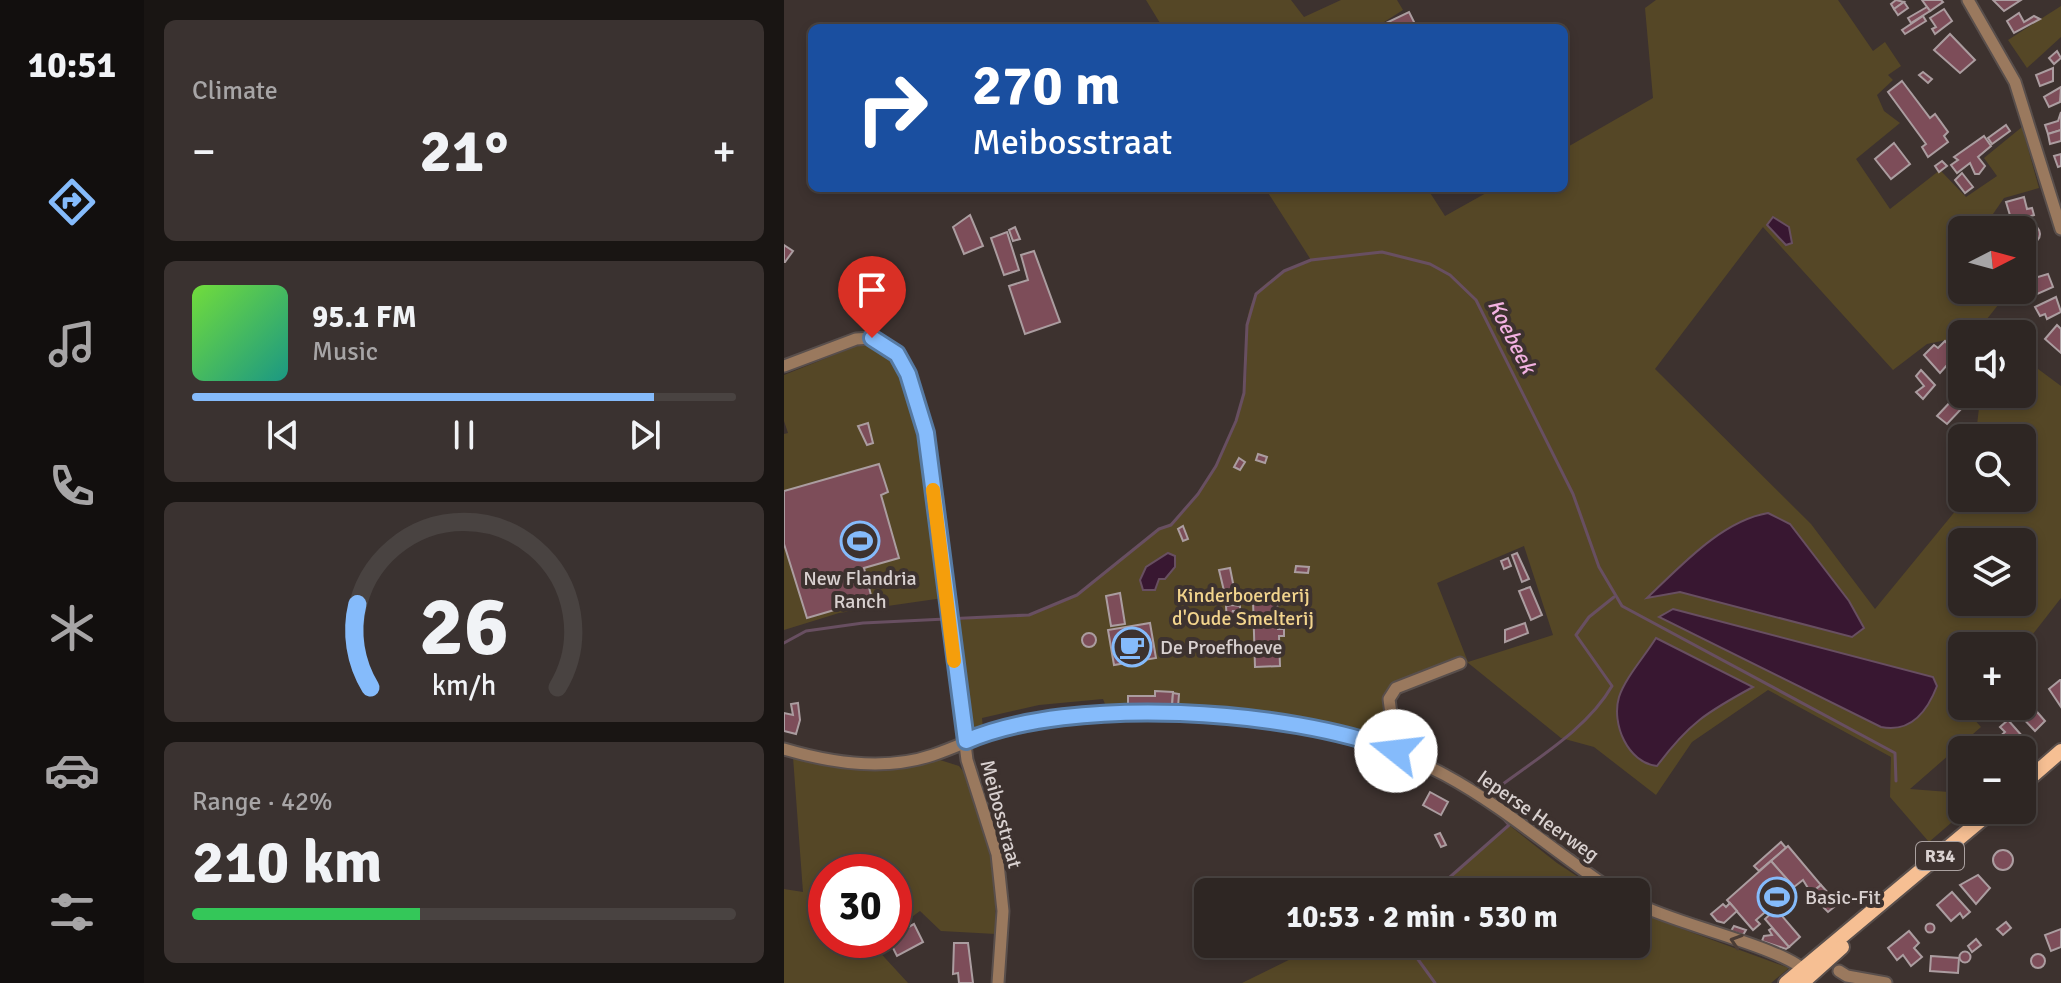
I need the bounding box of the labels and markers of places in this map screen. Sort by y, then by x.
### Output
pin [838,256,906,338]
sports icon: New Flandria Ranch [839,520,881,562]
place label: New Flandria Ranch [803,566,917,614]
cafe icon: De Proefhoeve [1111,626,1153,668]
place label: De Proefhoeve [1160,635,1282,660]
sports icon: Basic-Fit [1756,876,1798,918]
place label: Basic-Fit [1805,885,1881,910]

